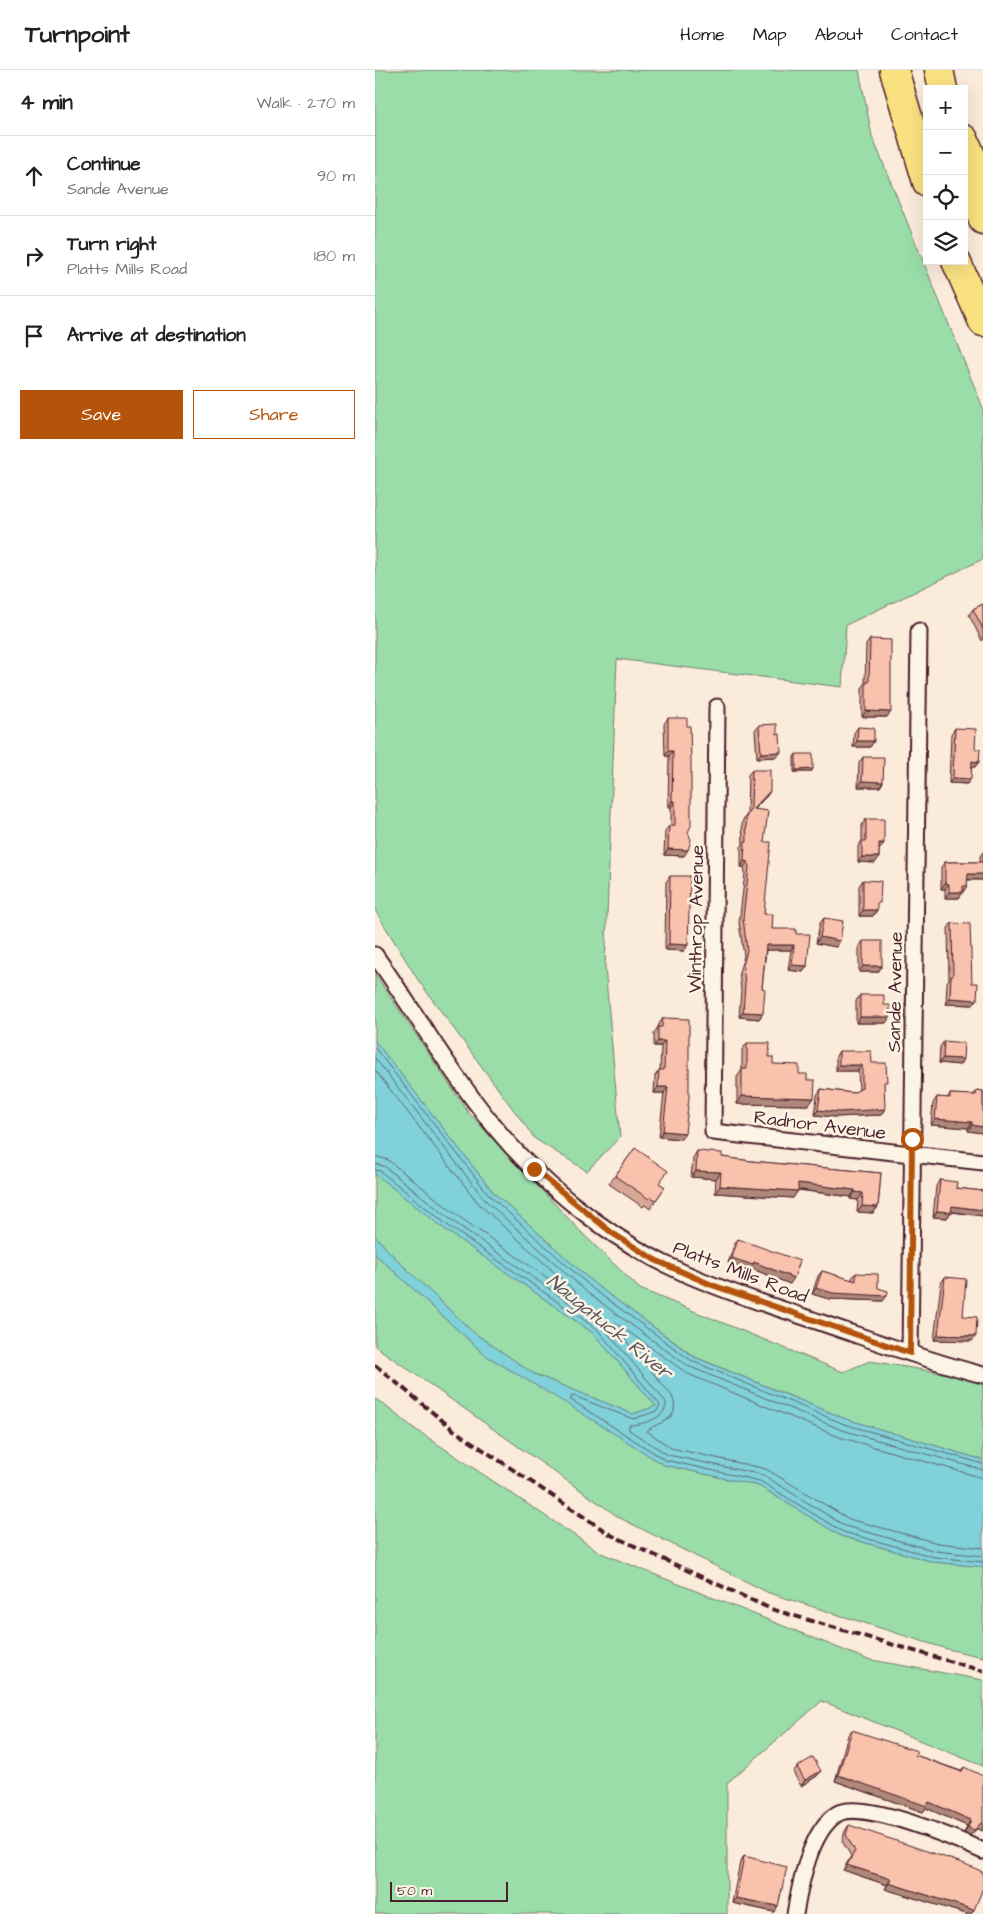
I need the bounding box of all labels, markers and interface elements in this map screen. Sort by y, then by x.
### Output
text: Turnpoint [25,18,130,52]
text: Home [680,22,725,47]
text: Map [753,22,787,47]
text: About [815,22,863,47]
text: Contact [891,22,958,47]
map controls [923,85,968,265]
button: + [923,85,968,130]
text: 4 min [20,88,73,117]
text: Walk · 270 m [256,92,355,114]
button: − [923,130,968,175]
text: Continue [67,151,141,178]
icon: ahead [20,162,48,190]
text: 90 m [317,165,355,187]
button: locate [923,175,968,220]
text: Sande Avenue [67,178,169,200]
button: layers [923,220,968,265]
text: Turn right [67,231,156,258]
icon: right [20,242,48,270]
text: 180 m [314,245,355,267]
text: Platts Mills Road [67,258,187,280]
icon: arrive [20,322,48,350]
text: Arrive at destination [67,322,246,349]
button: Save [20,390,183,439]
button: Share [193,390,355,439]
street label: Winthrop Avenue [682,845,711,993]
street label: Sande Avenue [881,931,910,1053]
street label: Radnor Avenue [752,1104,887,1147]
route start [901,1128,924,1151]
route end [523,1158,546,1181]
street label: Platts Mills Road [669,1234,812,1311]
water label: Naugatuck River [540,1267,680,1388]
scale bar [390,1879,507,1902]
text: 50 m [397,1881,432,1901]

